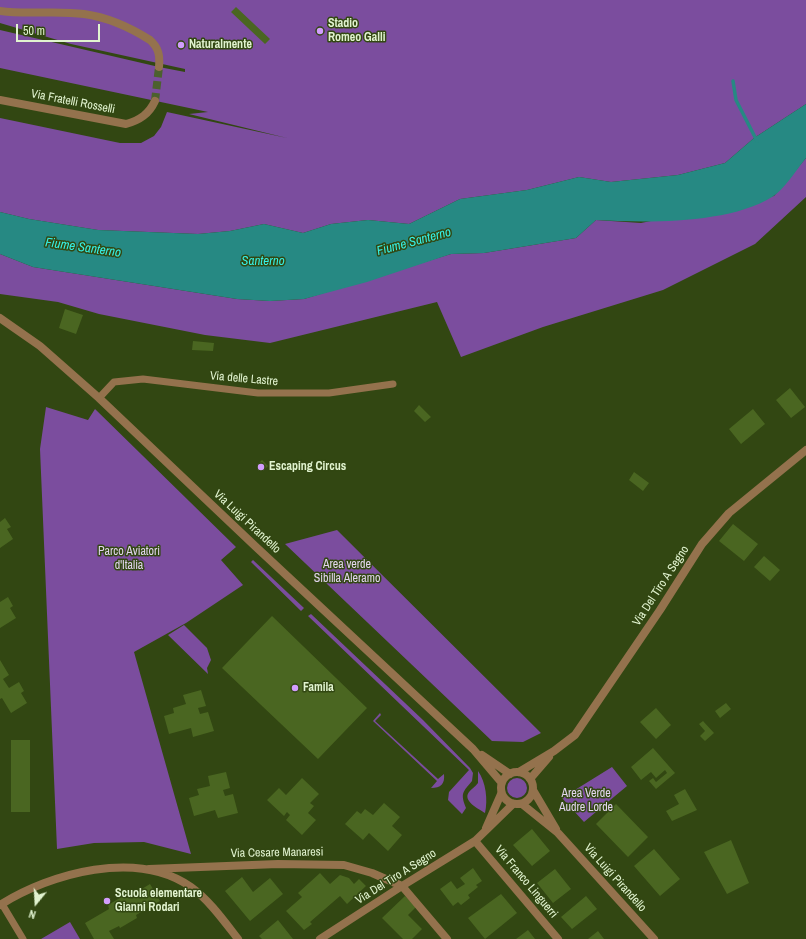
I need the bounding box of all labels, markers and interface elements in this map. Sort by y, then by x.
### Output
scale bar [18,16,102,42]
place label: Stadio Romeo Galli [328,17,385,45]
text: 50 m [23,23,45,39]
marker: Stadio Romeo Galli [315,26,325,36]
place label: Naturalmente [189,38,252,52]
marker: Naturalmente [176,40,186,50]
street label: Via Fratelli Rosselli [30,87,116,117]
water label: Fiume Santerno [375,225,453,259]
water label: Fiume Santerno [44,235,122,261]
water label: Santerno [241,254,285,270]
street label: Via delle Lastre [209,369,279,389]
place label: Escaping Circus [269,460,346,474]
marker: Escaping Circus [256,462,266,472]
street label: Via Luigi Pirandello [211,487,283,557]
street label: Via Del Tiro A Segno [630,543,692,629]
park label: Parco Aviatori d'Italia [98,545,160,573]
park label: Area verde Sibilla Aleramo [314,558,380,586]
place label: Famila [303,681,334,695]
marker: Famila [290,683,300,693]
park label: Area Verde Audre Lorde [559,787,613,815]
street label: Via Luigi Pirandello [581,841,649,915]
street label: Via Franco Linguerri [492,843,560,921]
street label: Via Cesare Manaresi [230,845,324,861]
street label: Via Del Tiro A Segno [353,846,439,908]
north arrow [16,883,56,923]
place label: Scuola elementare Gianni Rodari [115,887,202,915]
marker: Scuola elementare Gianni Rodari [102,896,112,906]
text: N [27,907,38,922]

